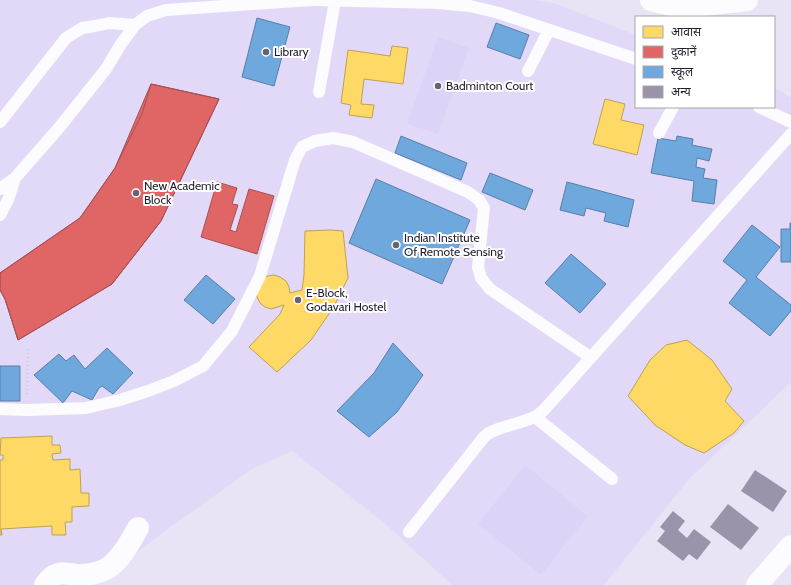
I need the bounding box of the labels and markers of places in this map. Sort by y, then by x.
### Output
place label: Library [274,44,309,59]
marker: Library [261,47,271,57]
place label: Badminton Court [446,78,533,93]
marker: Badminton Court [433,81,443,91]
place label: New Academic Block [144,178,220,207]
marker: New Academic Block [131,188,141,198]
place label: Indian Institute Of Remote Sensing [404,230,504,259]
marker: Indian Institute Of Remote Sensing [391,240,401,250]
place label: E-Block, Godavari Hostel [306,285,386,314]
marker: E-Block, Godavari Hostel [293,295,303,305]

